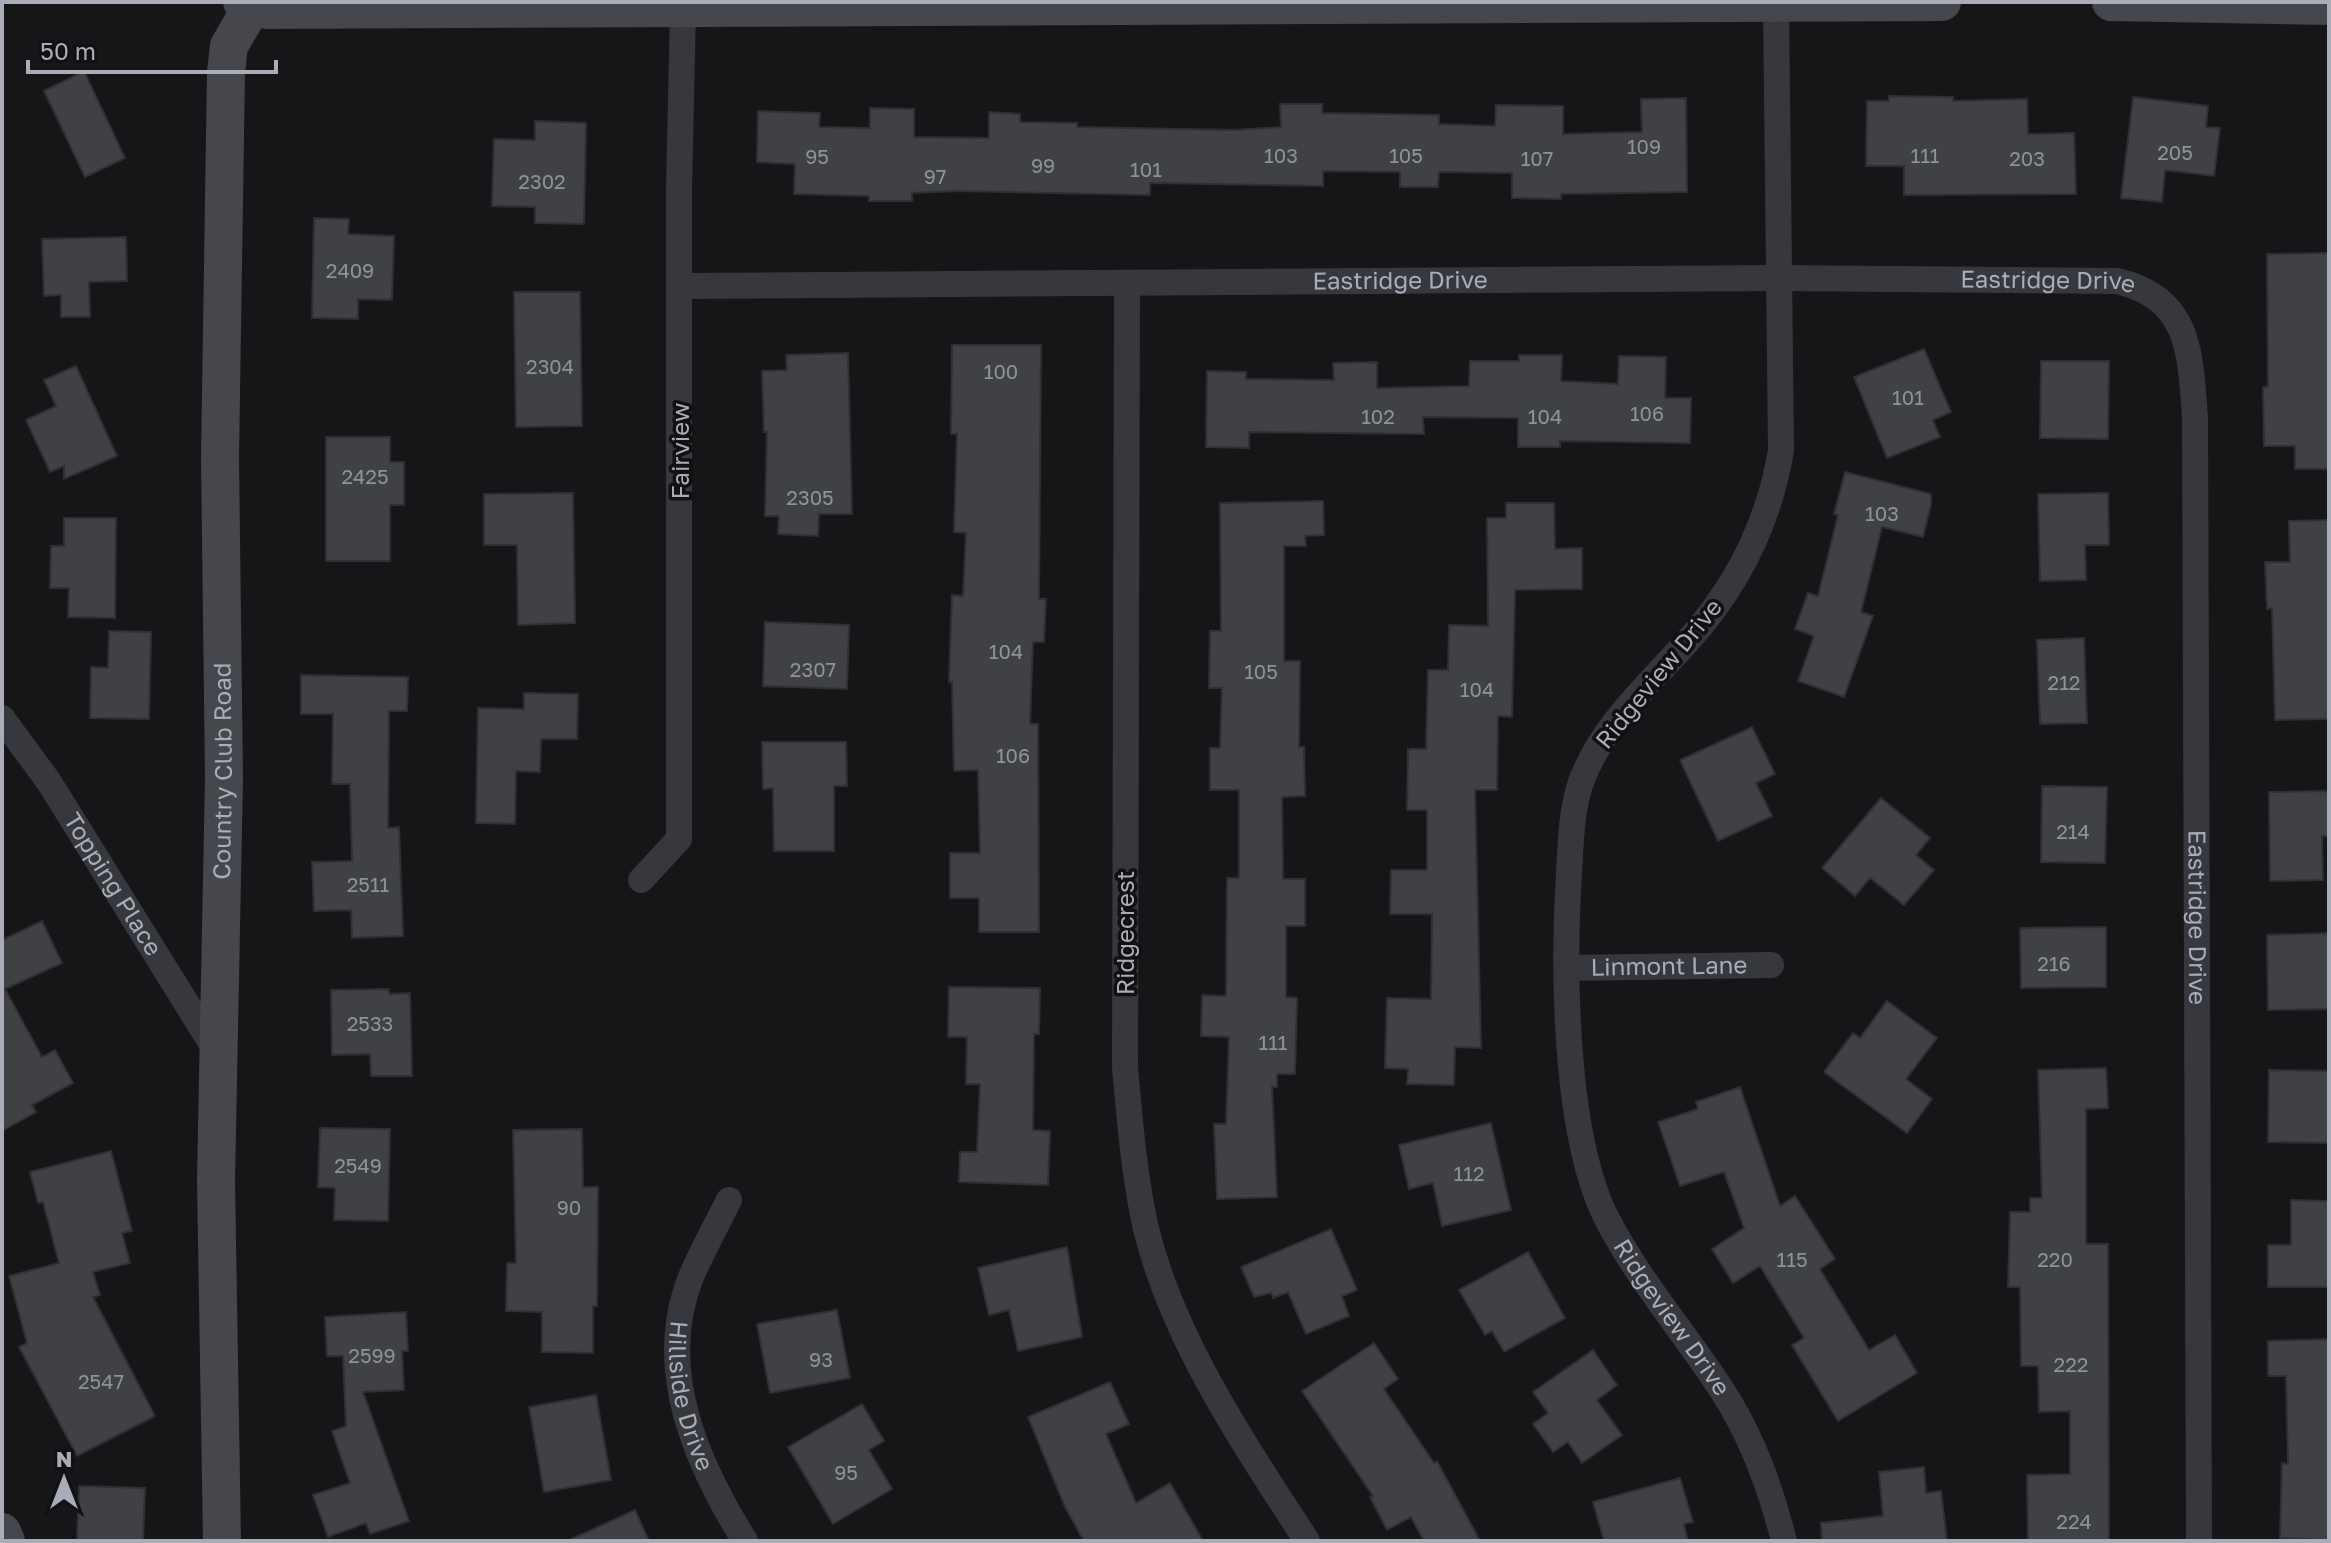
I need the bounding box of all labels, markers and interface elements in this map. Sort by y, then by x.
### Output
scale bar [28,24,276,74]
text: 50 m [40,36,96,65]
house number: 109 [1627,134,1661,158]
house number: 205 [2157,140,2193,164]
house number: 103 [1264,143,1298,167]
house number: 105 [1389,143,1423,167]
house number: 111 [1910,143,1940,167]
house number: 95 [805,144,829,168]
house number: 107 [1521,146,1553,170]
house number: 203 [2009,146,2045,170]
house number: 99 [1031,153,1055,177]
house number: 101 [1130,157,1162,181]
house number: 97 [924,164,946,188]
house number: 2302 [518,169,566,193]
house number: 2409 [326,258,374,282]
street label: Eastridge Drive [1312,264,1488,294]
street label: Eastridge Drive [1960,264,2140,299]
house number: 2304 [526,354,574,378]
house number: 100 [984,359,1018,383]
house number: 101 [1892,385,1924,409]
house number: 106 [1630,401,1664,425]
street label: Fairview [665,403,694,499]
house number: 102 [1361,404,1395,428]
house number: 104 [1528,404,1562,428]
house number: 2425 [342,464,389,488]
house number: 2305 [786,485,834,509]
house number: 103 [1865,501,1899,525]
street label: Ridgeview Drive [1589,592,1727,754]
house number: 104 [989,639,1023,663]
house number: 2307 [790,657,836,681]
house number: 105 [1244,659,1278,683]
street label: Country Club Road [206,662,237,880]
house number: 212 [2048,670,2080,694]
house number: 104 [1460,677,1494,701]
house number: 106 [996,743,1030,767]
street label: Topping Place [59,807,169,960]
house number: 214 [2056,819,2090,843]
street label: Eastridge Drive [2183,830,2213,1005]
street label: Ridgecrest [1110,871,1139,995]
house number: 2511 [347,872,390,896]
street label: Linmont Lane [1590,949,1748,981]
house number: 216 [2037,951,2071,975]
house number: 2533 [347,1011,393,1035]
house number: 111 [1258,1030,1288,1054]
house number: 2549 [334,1153,382,1177]
house number: 112 [1454,1161,1485,1185]
house number: 90 [557,1195,581,1219]
street label: Ridgeview Drive [1608,1233,1737,1400]
house number: 115 [1777,1247,1808,1271]
house number: 220 [2037,1247,2073,1271]
street label: Hillside Drive [664,1319,721,1475]
house number: 2599 [348,1343,396,1367]
house number: 93 [809,1347,833,1371]
house number: 222 [2054,1352,2088,1376]
house number: 2547 [78,1369,124,1393]
north arrow [24,1439,104,1519]
text: N [56,1445,72,1472]
house number: 95 [834,1460,858,1484]
house number: 224 [2056,1509,2092,1533]

